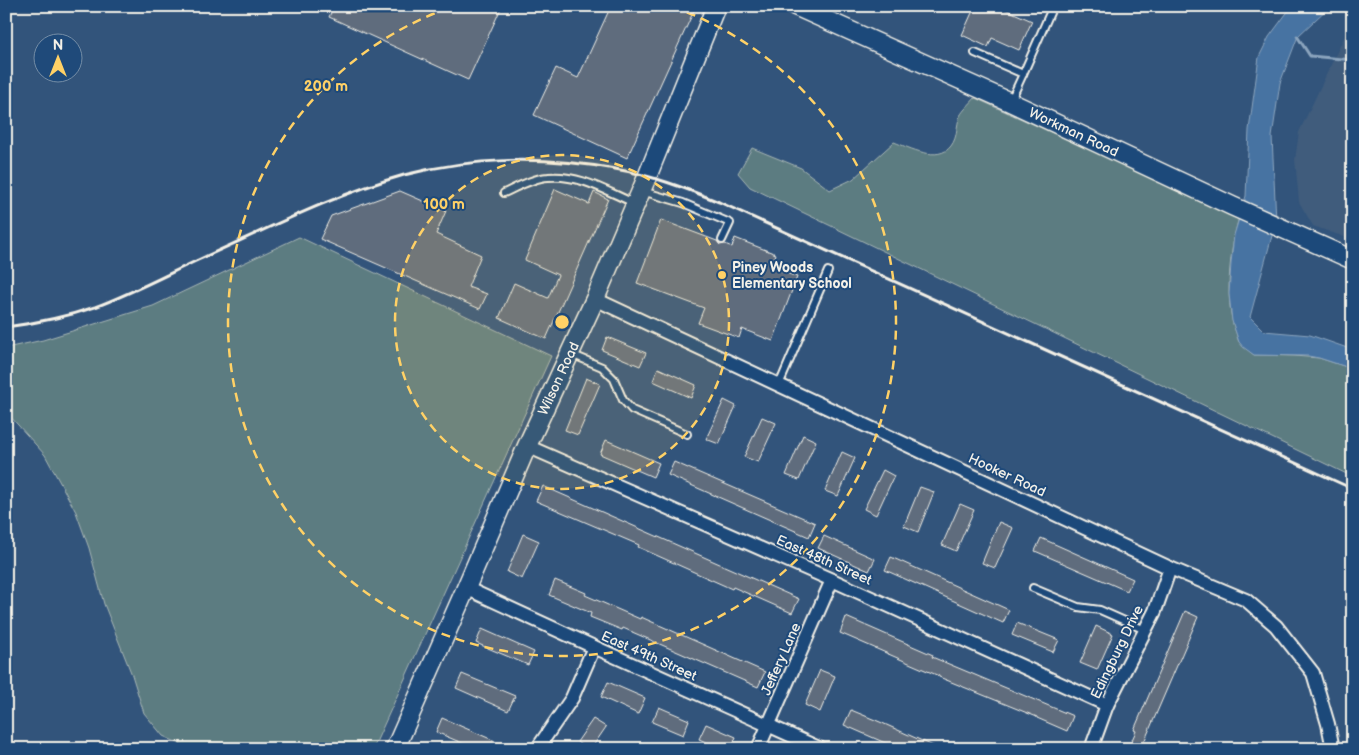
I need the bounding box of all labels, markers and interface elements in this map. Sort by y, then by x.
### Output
north arrow [32,32,82,82]
text: N [53,37,63,54]
text: 200 m [304,77,348,96]
street label: Workman Road [1026,104,1121,160]
text: 100 m [423,195,465,214]
place label: Piney Woods Elementary School [732,259,852,292]
marker: Piney Woods Elementary School [716,269,728,281]
centre of rings [553,313,571,331]
street label: Wilson Road [534,339,583,418]
street label: Hooker Road [965,450,1049,500]
street label: East 48th Street [774,531,875,589]
street label: Edingburg Drive [1087,603,1147,701]
street label: Jeffery Lane [757,620,805,698]
street label: East 49th Street [599,627,700,685]

